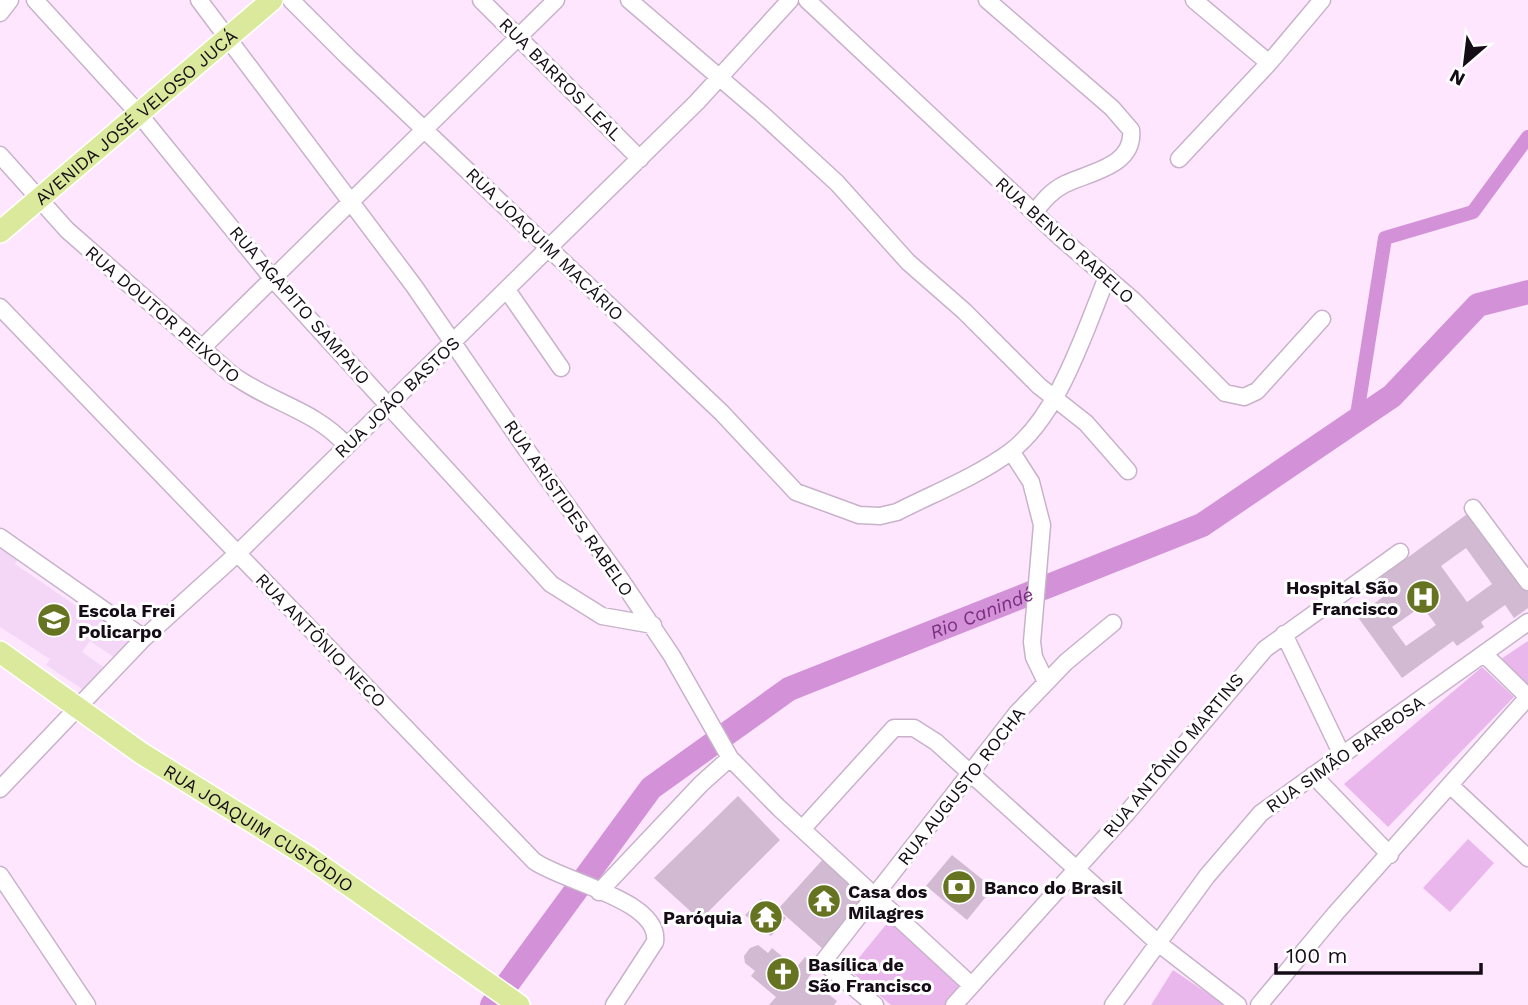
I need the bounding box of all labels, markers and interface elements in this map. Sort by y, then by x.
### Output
street label: RUA BARROS LEAL [495,13,627,145]
street label: AVENIDA JOSÉ VELOSO JUCÁ [30,24,241,209]
north arrow [1430,28,1500,98]
text: N [1446,64,1469,91]
street label: RUA JOAQUIM MACÁRIO [462,163,628,325]
street label: RUA BENTO RABELO [991,172,1139,308]
street label: RUA AGAPITO SAMPAIO [225,221,375,389]
street label: RUA DOUTOR PEIXOTO [81,241,245,387]
street label: RUA JOÃO BASTOS [330,332,464,462]
street label: RUA ARISTIDES RABELO [500,416,638,600]
street label: RUA ANTÔNIO NECO [252,569,390,711]
place label: Hospital São Francisco [1286,577,1398,619]
hospital icon: Hospital São Francisco [1404,578,1442,616]
water label: Rio Canindé [926,582,1037,643]
place label: Escola Frei Policarpo [78,600,175,642]
school or university icon: Escola Frei Policarpo [35,601,73,639]
street label: RUA ANTÔNIO MARTINS [1098,669,1248,841]
street label: RUA SIMÃO BARBOSA [1262,691,1428,817]
street label: RUA AUGUSTO ROCHA [893,703,1029,869]
street label: RUA JOAQUIM CUSTÓDIO [160,759,358,896]
bank icon: Banco do Brasil [940,868,978,906]
place label: Banco do Brasil [984,877,1122,898]
place label: Casa dos Milagres [848,881,928,923]
temple icon: Casa dos Milagres [805,882,843,920]
temple icon: Paróquia [747,898,785,936]
place label: Paróquia [663,907,743,928]
scale bar [1276,932,1481,976]
text: 100 m [1286,943,1348,968]
place label: Basílica de São Francisco [808,954,932,996]
church icon: Basílica de São Francisco [764,955,802,993]

